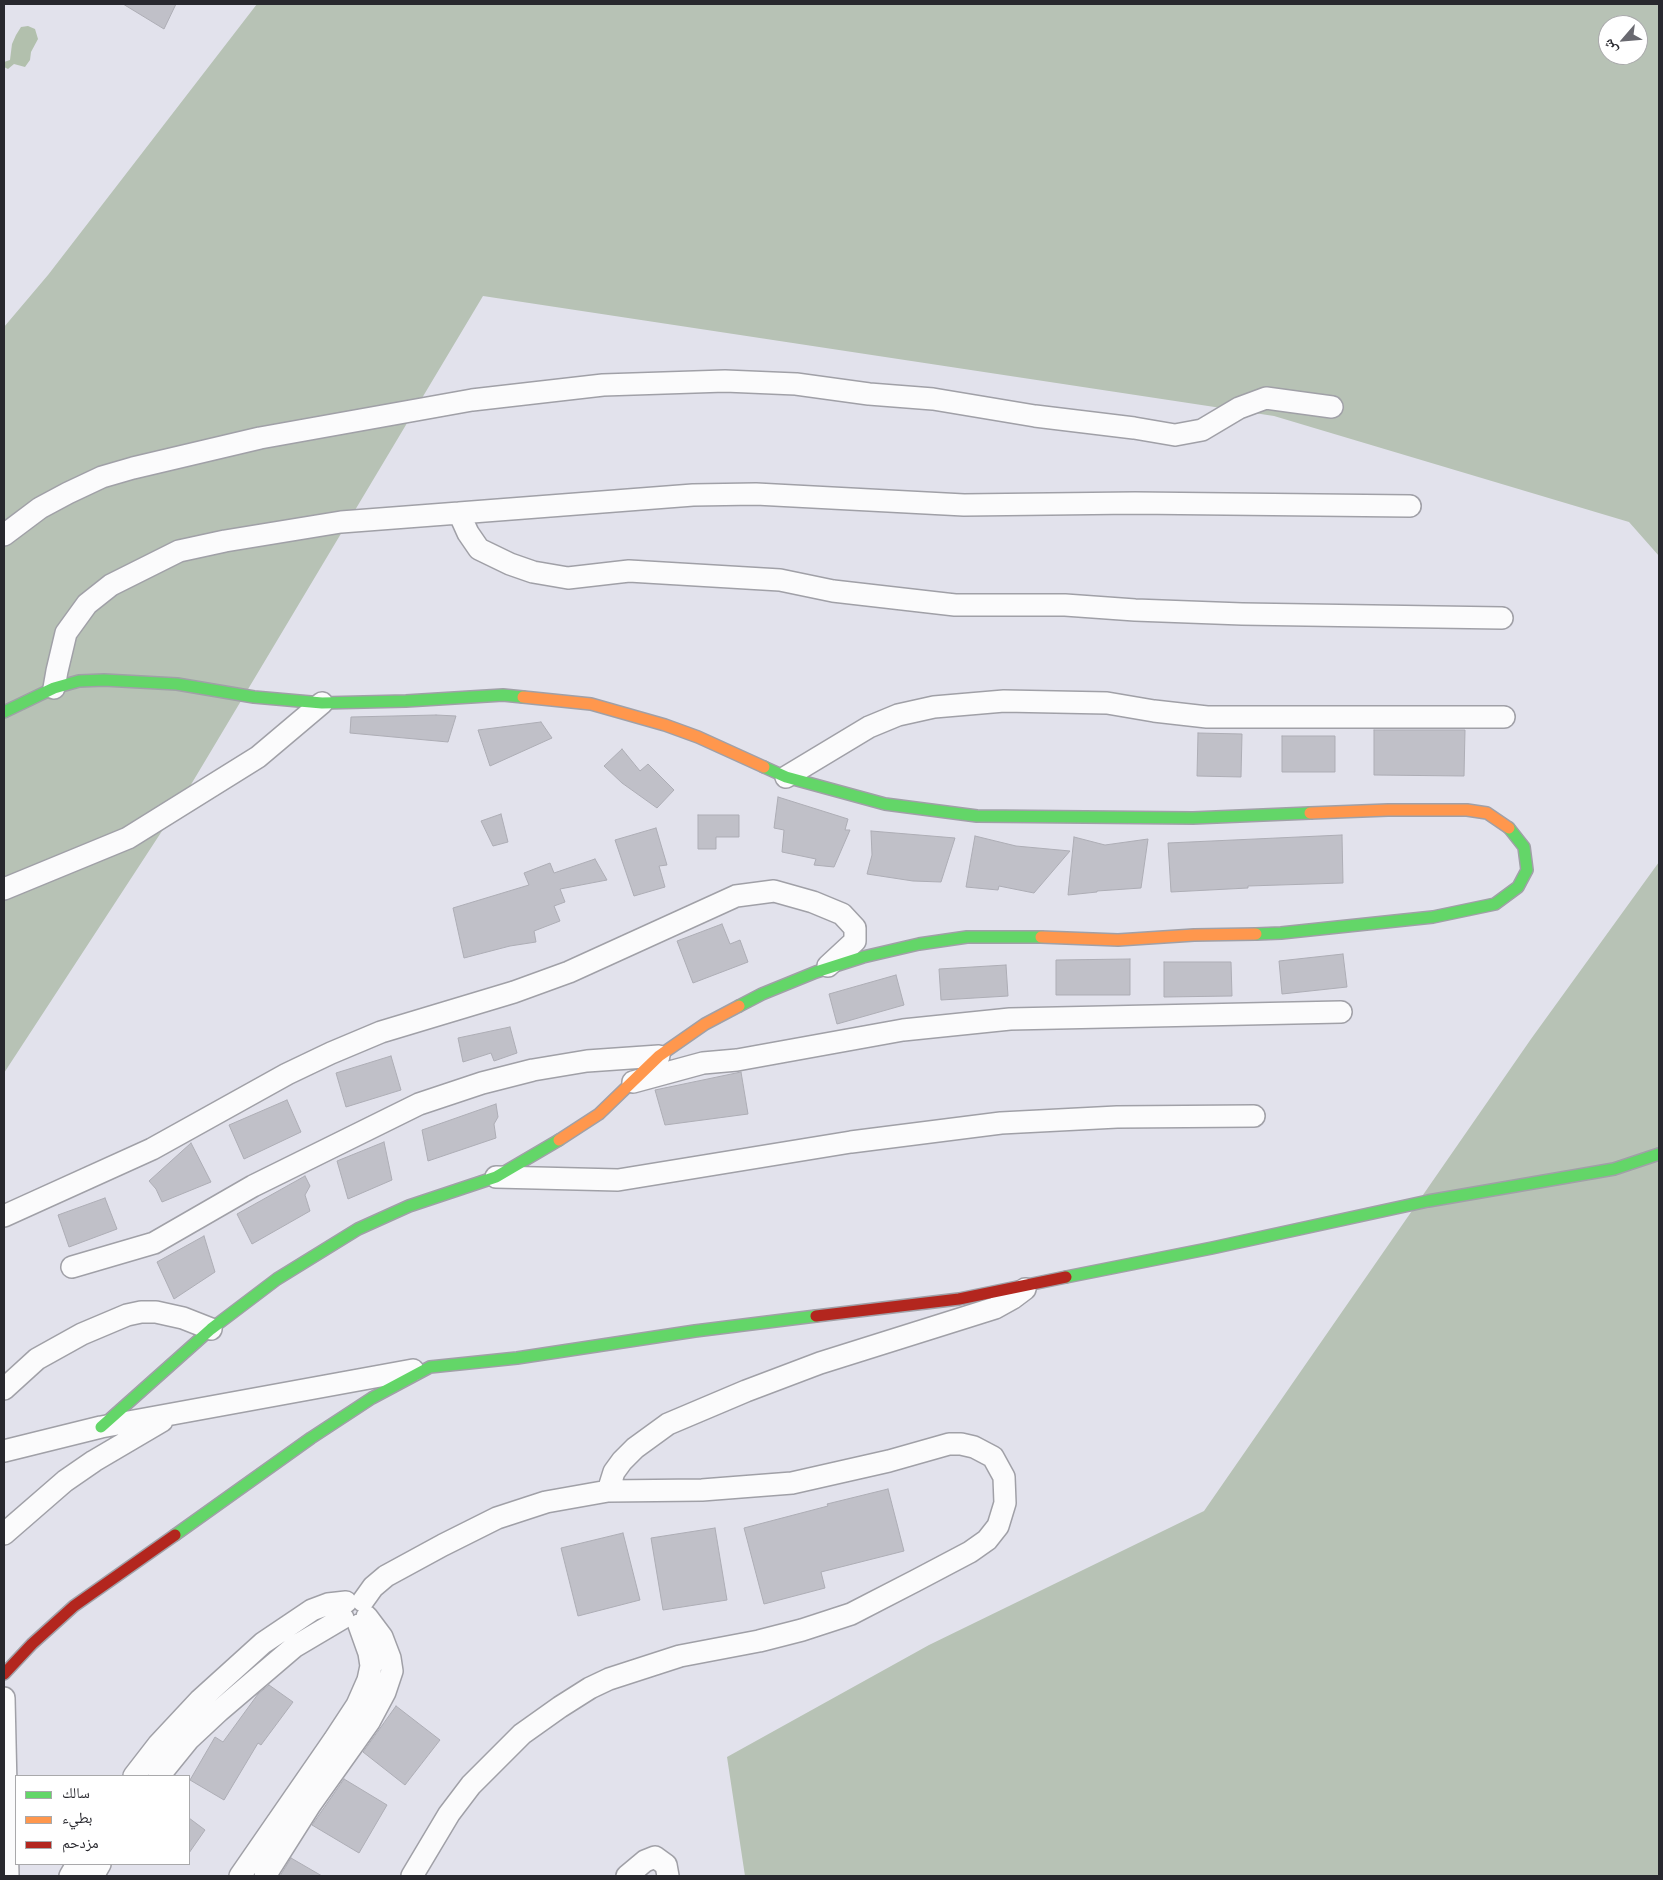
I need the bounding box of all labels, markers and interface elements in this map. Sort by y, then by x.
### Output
north arrow [1598,15,1648,65]
text: ش [1599,36,1621,57]
legend [15,1775,190,1865]
text: سالك [62,1784,90,1802]
text: بطيء [62,1809,92,1827]
text: مزدحم [62,1834,99,1852]

